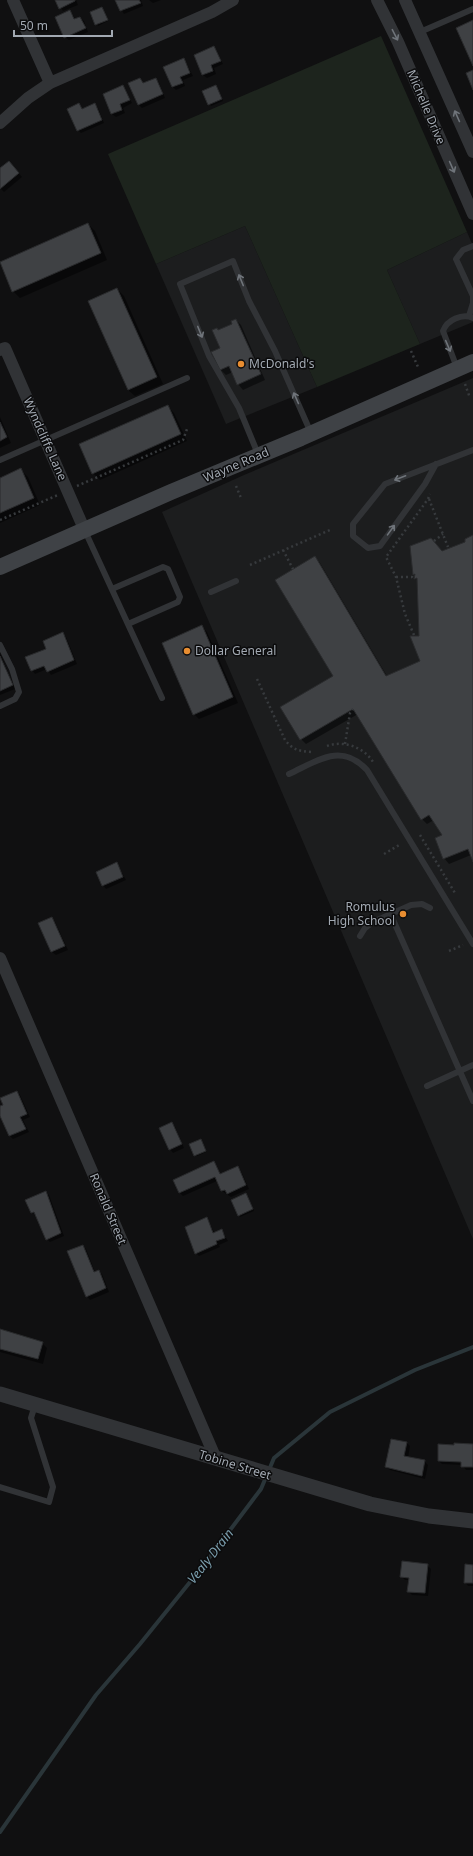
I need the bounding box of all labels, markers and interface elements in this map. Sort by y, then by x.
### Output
scale bar [14,12,112,38]
text: 50 m [20,17,48,34]
one-way arrow [391,29,399,41]
street label: Michelle Drive [403,67,450,147]
one-way arrow [453,111,461,123]
one-way arrow [448,161,456,173]
one-way arrow [236,274,244,286]
one-way arrow [196,326,204,338]
one-way arrow [444,340,452,352]
place label: McDonald's [249,355,315,372]
marker: McDonald's [236,359,246,369]
one-way arrow [292,392,299,404]
street label: Wyndcliffe Lane [20,395,71,483]
street label: Wayne Road [200,443,271,486]
one-way arrow [395,474,407,482]
one-way arrow [387,525,395,536]
place label: Dollar General [195,642,276,659]
marker: Dollar General [182,646,192,656]
place label: Romulus High School [328,898,395,929]
marker: Romulus High School [398,909,408,919]
street label: Ronald Street [86,1171,131,1248]
street label: Tobine Street [197,1446,274,1484]
water label: Vealy Drain [183,1525,237,1587]

